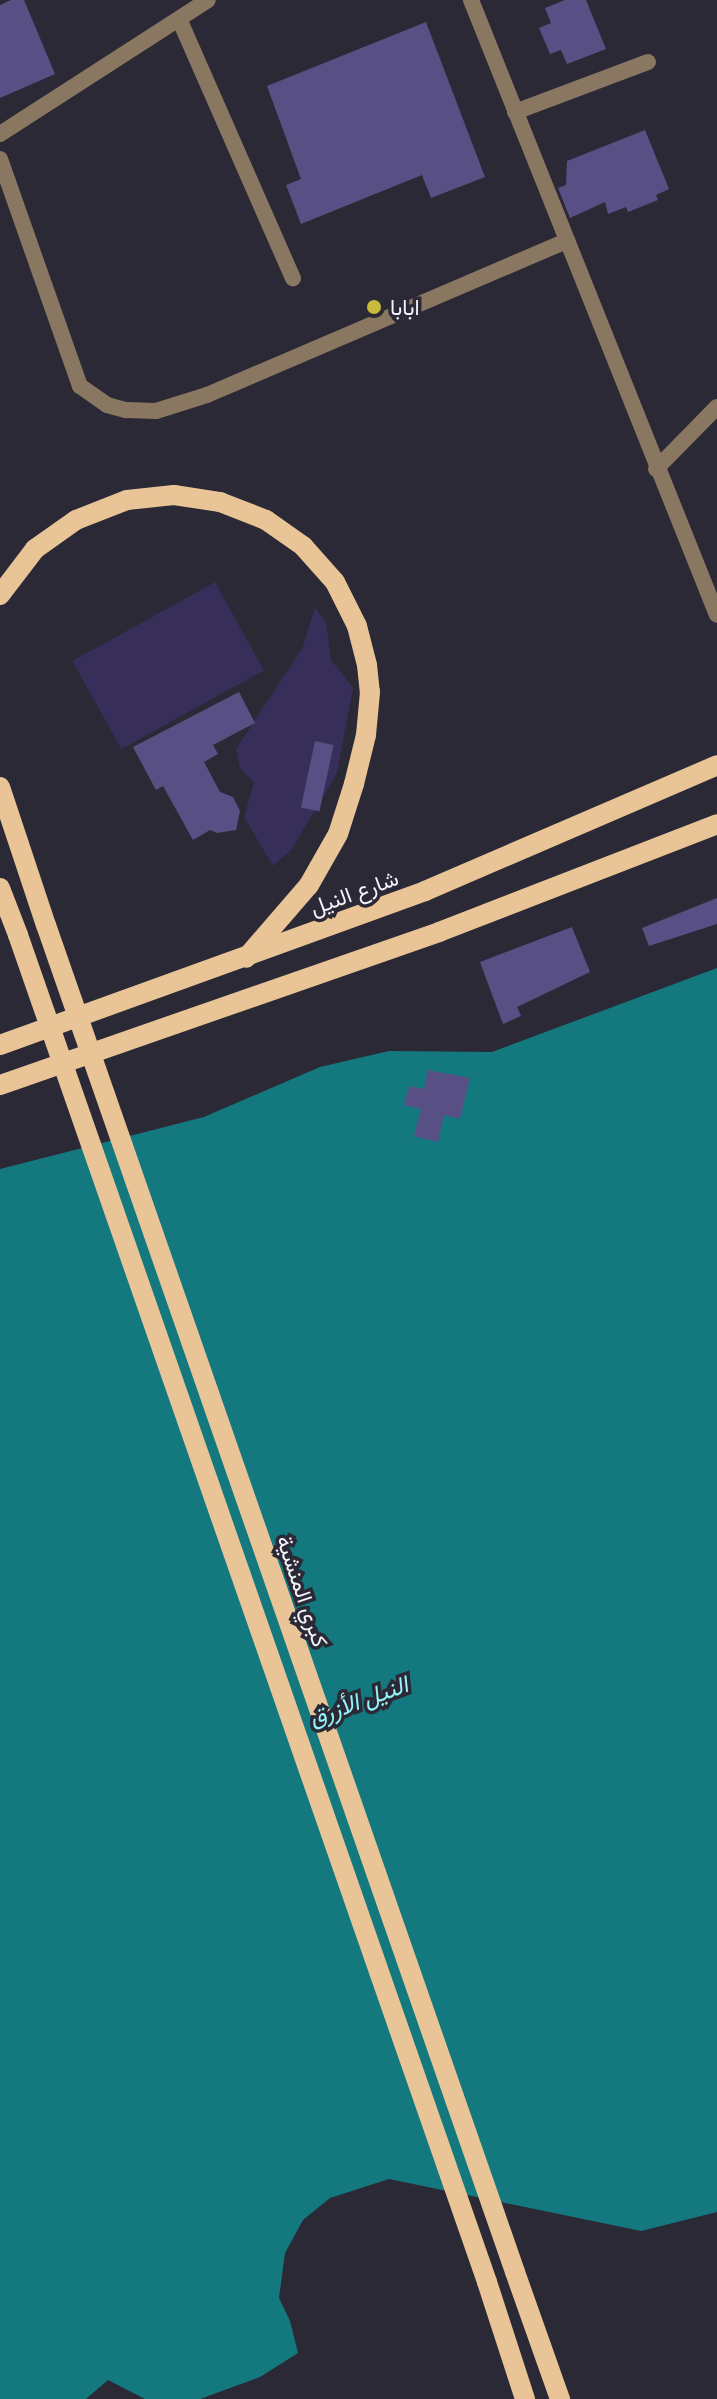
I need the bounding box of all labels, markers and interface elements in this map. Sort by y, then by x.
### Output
place label: ابابا [390,294,420,320]
marker: ابابا [365,298,383,316]
street label: شارع النيل [306,864,402,920]
street label: كبري المنشية [272,1532,334,1650]
water label: النيل الأزرق [305,1669,411,1731]

